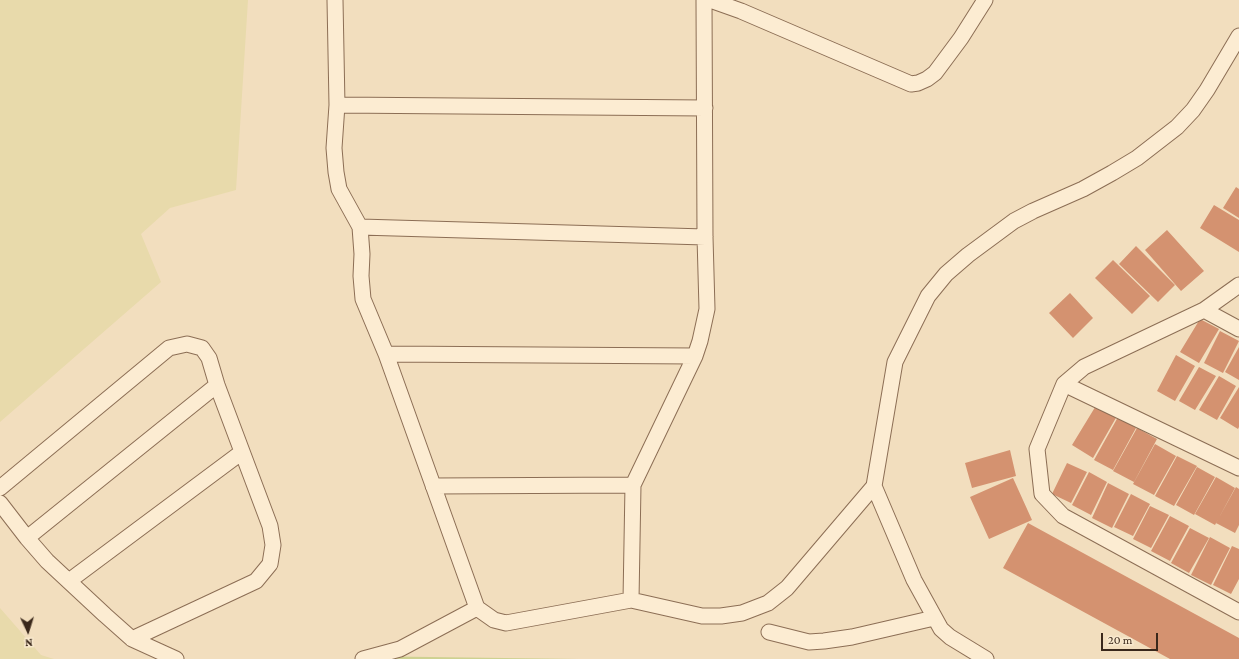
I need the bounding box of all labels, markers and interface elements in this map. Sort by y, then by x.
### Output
north arrow [8,611,48,651]
scale bar [1103,625,1160,651]
text: 20 m [1108,633,1132,647]
text: N [25,637,33,649]

